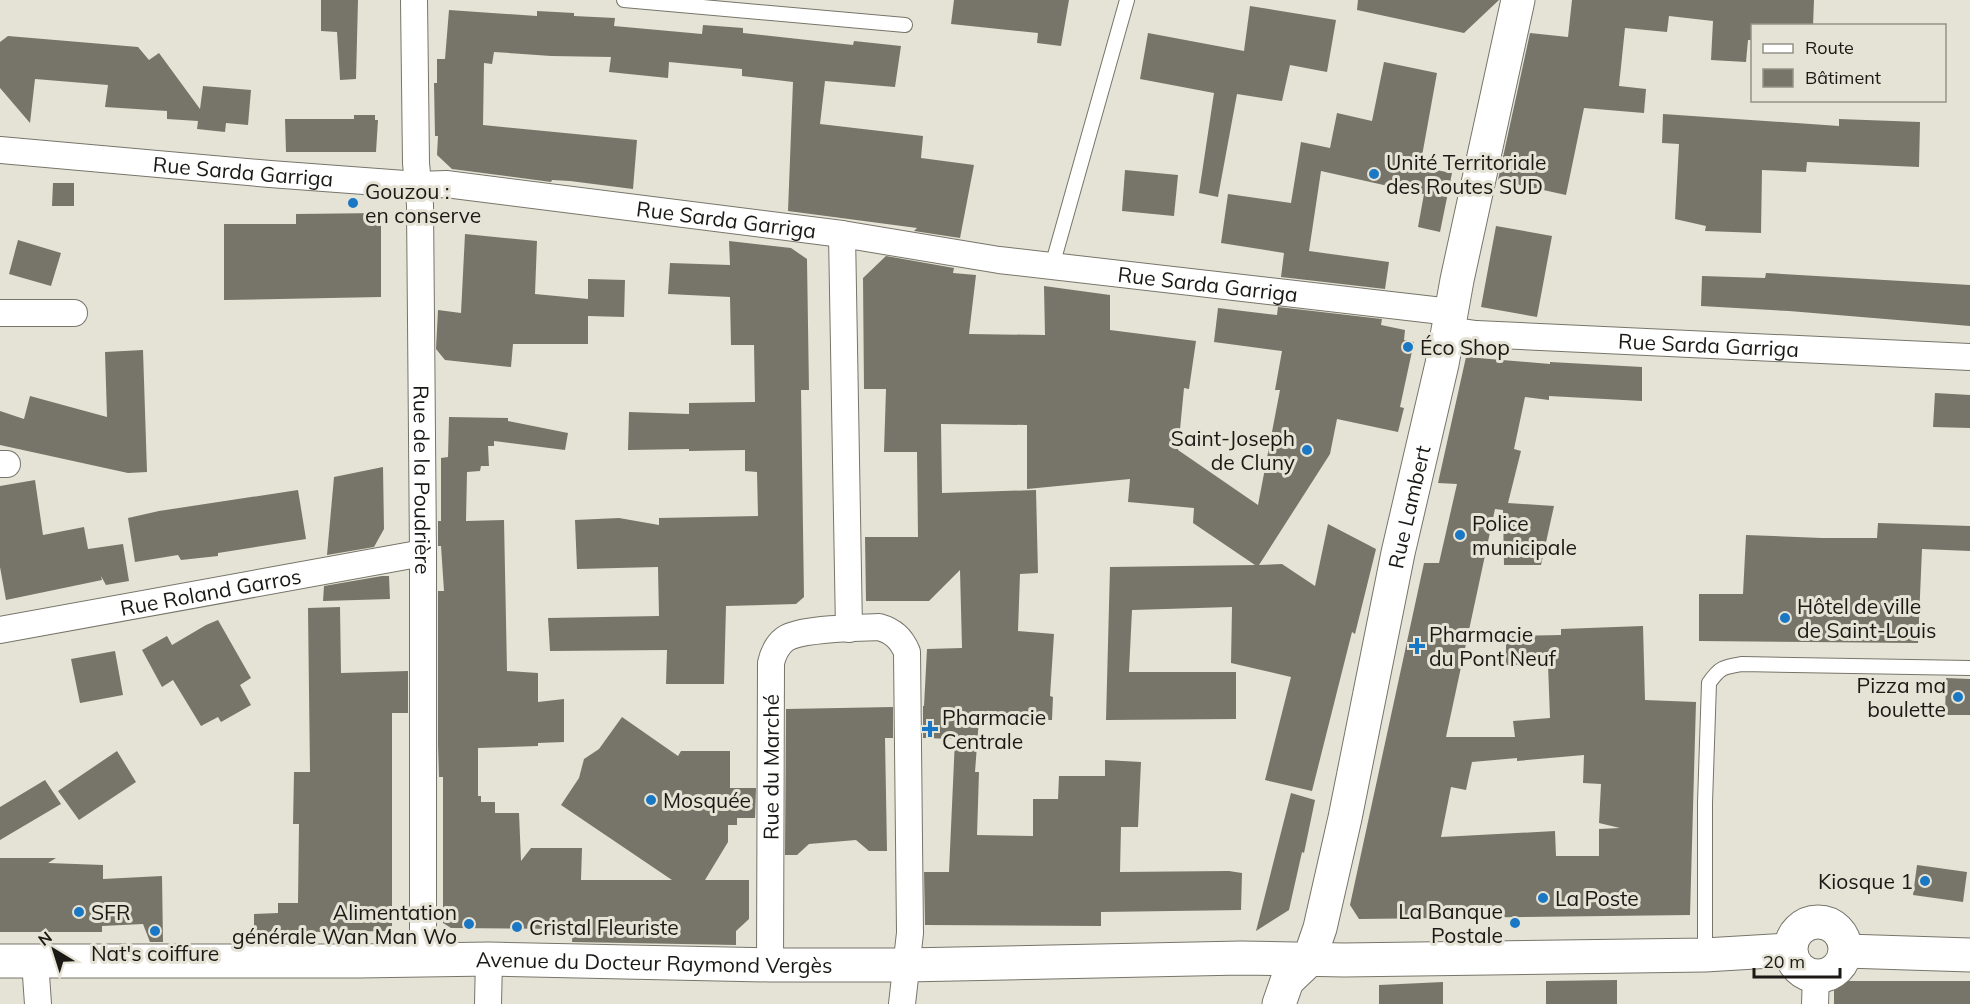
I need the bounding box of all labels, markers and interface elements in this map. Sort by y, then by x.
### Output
legend [1751,24,1946,102]
text: Route [1805,36,1854,59]
text: Bâtiment [1805,66,1881,89]
place label: Unité Territoriale des Routes SUD [1386,149,1546,199]
street label: Rue Sarda Garriga [152,151,334,192]
marker: Unité Territoriale des Routes SUD [1367,167,1381,181]
place label: Gouzou : en conserve [365,178,481,228]
street label: Rue Sarda Garriga [635,195,818,244]
marker: Gouzou : en conserve [346,196,360,210]
street label: Rue Sarda Garriga [1116,261,1299,307]
street label: Rue Sarda Garriga [1617,328,1799,362]
place label: Éco Shop [1420,334,1510,360]
marker: Éco Shop [1401,340,1415,354]
street label: Rue de la Poudrière [409,385,436,574]
place label: Saint-Joseph de Cluny [1171,425,1295,475]
marker: Saint-Joseph de Cluny [1300,443,1314,457]
street label: Rue Lambert [1382,443,1436,571]
place label: Police municipale [1472,510,1577,560]
marker: Police municipale [1453,528,1467,542]
street label: Rue Roland Garros [118,562,303,621]
place label: Hôtel de ville de Saint-Louis [1797,593,1936,643]
marker: Hôtel de ville de Saint-Louis [1778,611,1792,625]
place label: Pharmacie du Pont Neuf [1429,621,1557,671]
marker: Pharmacie du Pont Neuf [1410,639,1424,653]
place label: Pizza ma boulette [1857,672,1946,722]
marker: Pizza ma boulette [1951,690,1965,704]
street label: Rue du Marché [757,694,784,840]
place label: Pharmacie Centrale [942,704,1046,754]
marker: Pharmacie Centrale [923,722,937,736]
place label: Mosquée [663,787,751,813]
marker: Mosquée [644,793,658,807]
place label: Kiosque 1 [1818,868,1913,894]
marker: Kiosque 1 [1918,874,1932,888]
place label: La Poste [1555,885,1639,911]
marker: La Poste [1536,891,1550,905]
place label: La Banque Postale [1398,898,1503,948]
place label: SFR [91,899,130,925]
place label: Alimentation générale Wan Man Wo [232,899,457,949]
marker: SFR [72,905,86,919]
place label: Cristal Fleuriste [529,914,679,940]
marker: La Banque Postale [1508,916,1522,930]
marker: Alimentation générale Wan Man Wo [462,917,476,931]
north arrow [24,920,84,980]
marker: Cristal Fleuriste [510,920,524,934]
marker: Nat's coiffure [148,924,162,938]
text: N [34,927,56,950]
place label: Nat's coiffure [91,940,219,966]
scale bar [1754,941,1840,979]
street label: Avenue du Docteur Raymond Vergès [475,946,832,978]
text: 20 m [1763,950,1805,973]

